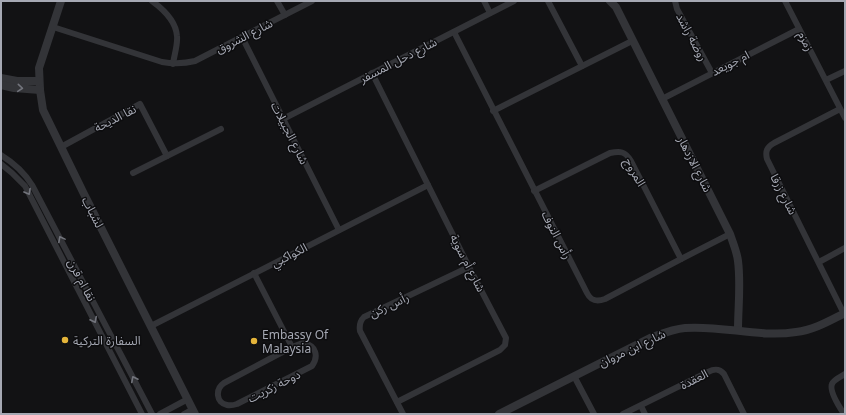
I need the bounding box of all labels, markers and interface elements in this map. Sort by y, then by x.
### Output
street label: روضة راشد [672,10,712,64]
street label: شارع الشروق [212,14,276,59]
street label: زمزم [793,28,818,54]
street label: شارع دحل المسفر [355,33,440,88]
street label: ام جويعد [708,46,753,81]
one-way arrow [17,84,23,93]
street label: شارع الجبيلات [266,99,313,168]
street label: نقا الديحة [91,100,139,136]
street label: شارع الازدهار [672,132,716,195]
street label: المروج [619,154,650,190]
street label: شارع زرقا [766,171,802,218]
one-way arrow [23,187,30,195]
street label: لشباب [78,194,108,230]
street label: رأس النوف [538,208,576,262]
street label: شارع أم سوية [445,231,490,295]
one-way arrow [58,236,65,243]
street label: الكواكبي [268,239,311,273]
street label: نقا ام قرن [63,256,100,305]
street label: رأس ركن [366,288,412,322]
one-way arrow [89,315,97,323]
street label: شارع ابن مروان [596,325,669,372]
place label: Embassy Of Malaysia [262,326,329,357]
place label: السفارة التركية [73,332,141,349]
marker: السفارة التركية [60,335,70,345]
marker: Embassy Of Malaysia [249,336,259,346]
street label: دوحة زكريت [245,365,304,407]
street label: العقدة [677,365,711,393]
one-way arrow [131,376,138,384]

